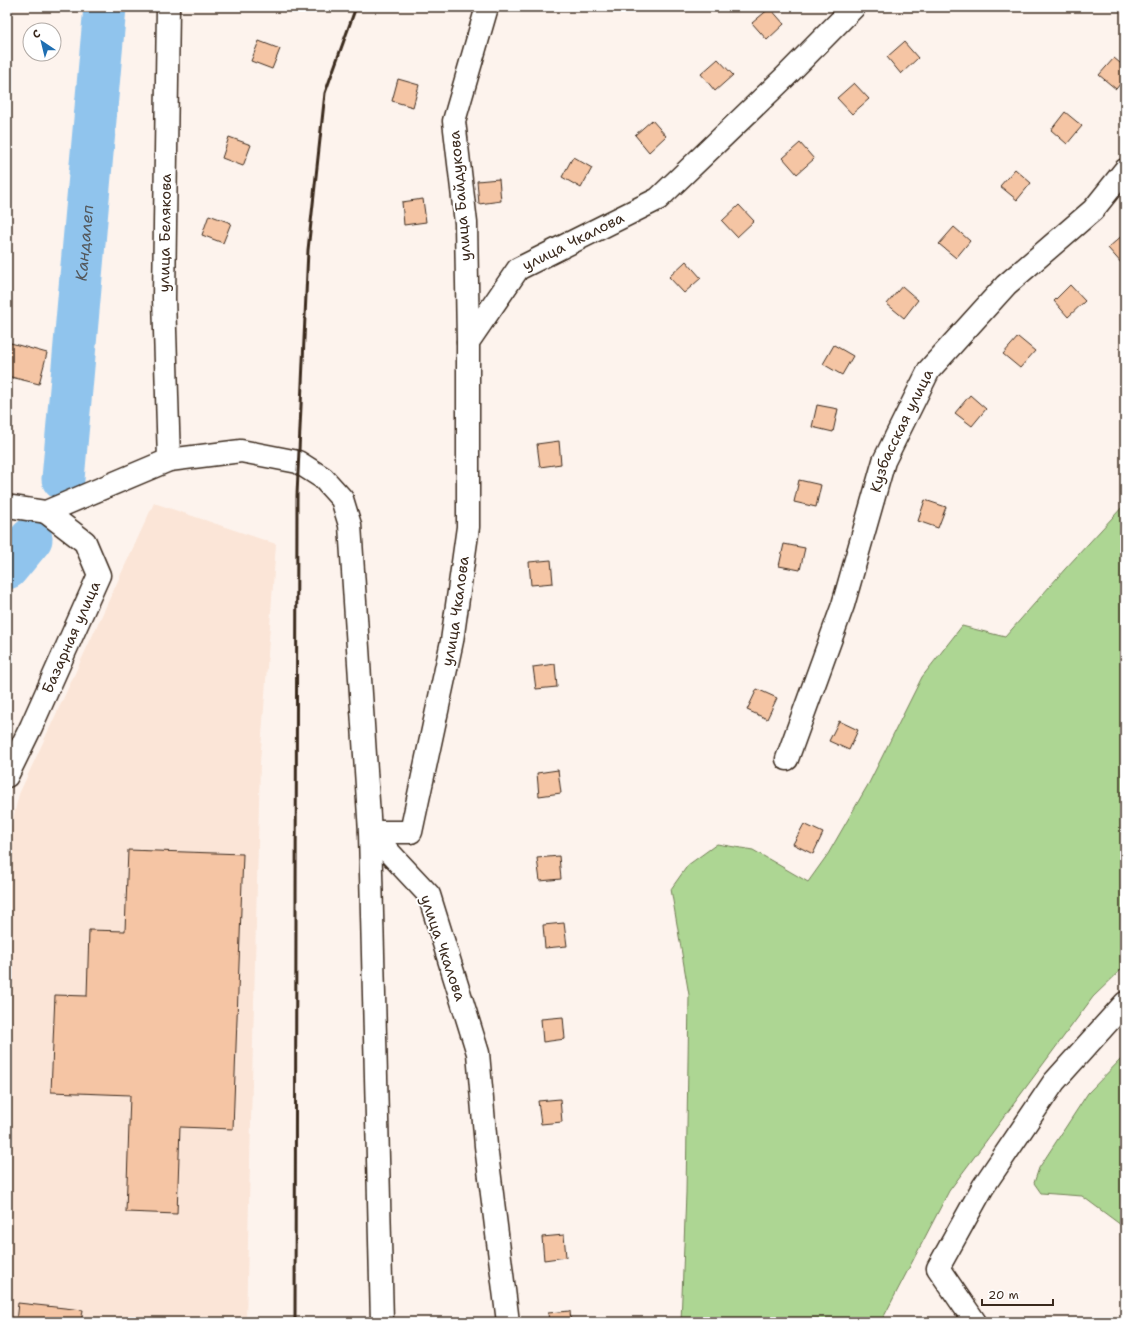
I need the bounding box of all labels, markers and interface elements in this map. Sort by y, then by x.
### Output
north arrow [22,22,62,62]
text: С [29,26,44,42]
street label: улица Байдукова [444,129,476,262]
street label: улица Белякова [154,173,176,293]
water label: Кандалеп [71,204,98,282]
street label: улица Чкалова [519,207,628,275]
street label: Кузбасская улица [865,365,938,495]
street label: улица Чкалова [437,554,474,668]
street label: Базарная улица [37,577,105,696]
street label: улица Чкалова [415,892,471,1004]
scale bar [982,1281,1053,1307]
text: 20 m [988,1287,1019,1303]

